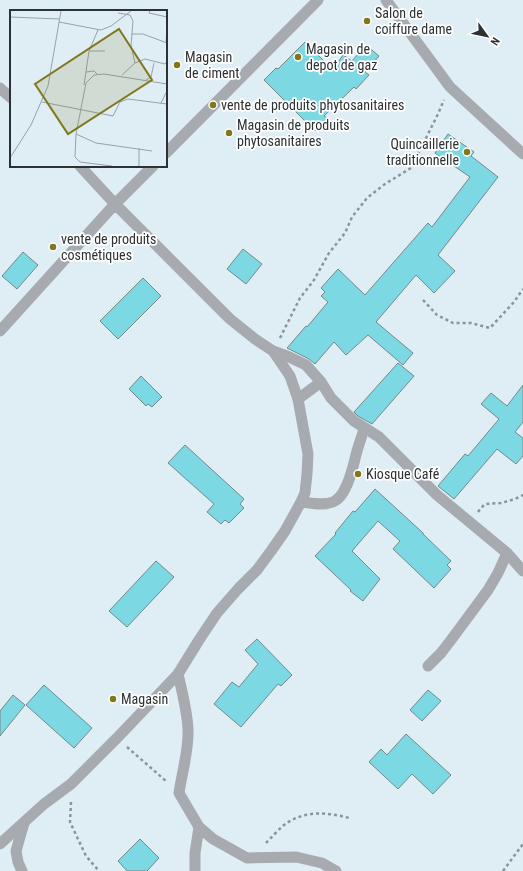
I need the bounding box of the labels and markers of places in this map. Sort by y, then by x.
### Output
place label: Salon de coiffure dame [375,5,452,37]
marker: Salon de coiffure dame [362,16,372,26]
place label: Magasin de depot de gaz [306,41,377,73]
place label: Magasin de ciment [185,49,239,81]
marker: Magasin de depot de gaz [293,52,303,62]
marker: Magasin de ciment [172,60,182,70]
place label: vente de produits phytosanitaires [221,97,404,113]
marker: vente de produits phytosanitaires [208,100,218,110]
place label: Magasin de produits phytosanitaires [237,117,350,149]
marker: Magasin de produits phytosanitaires [224,128,234,138]
place label: Quincaillerie traditionnelle [387,136,459,168]
marker: Quincaillerie traditionnelle [462,147,472,157]
place label: vente de produits cosmétiques [61,231,156,263]
marker: vente de produits cosmétiques [48,242,58,252]
place label: Kiosque Café [366,466,440,482]
marker: Kiosque Café [353,469,363,479]
place label: Magasin [121,691,168,707]
marker: Magasin [108,694,118,704]

